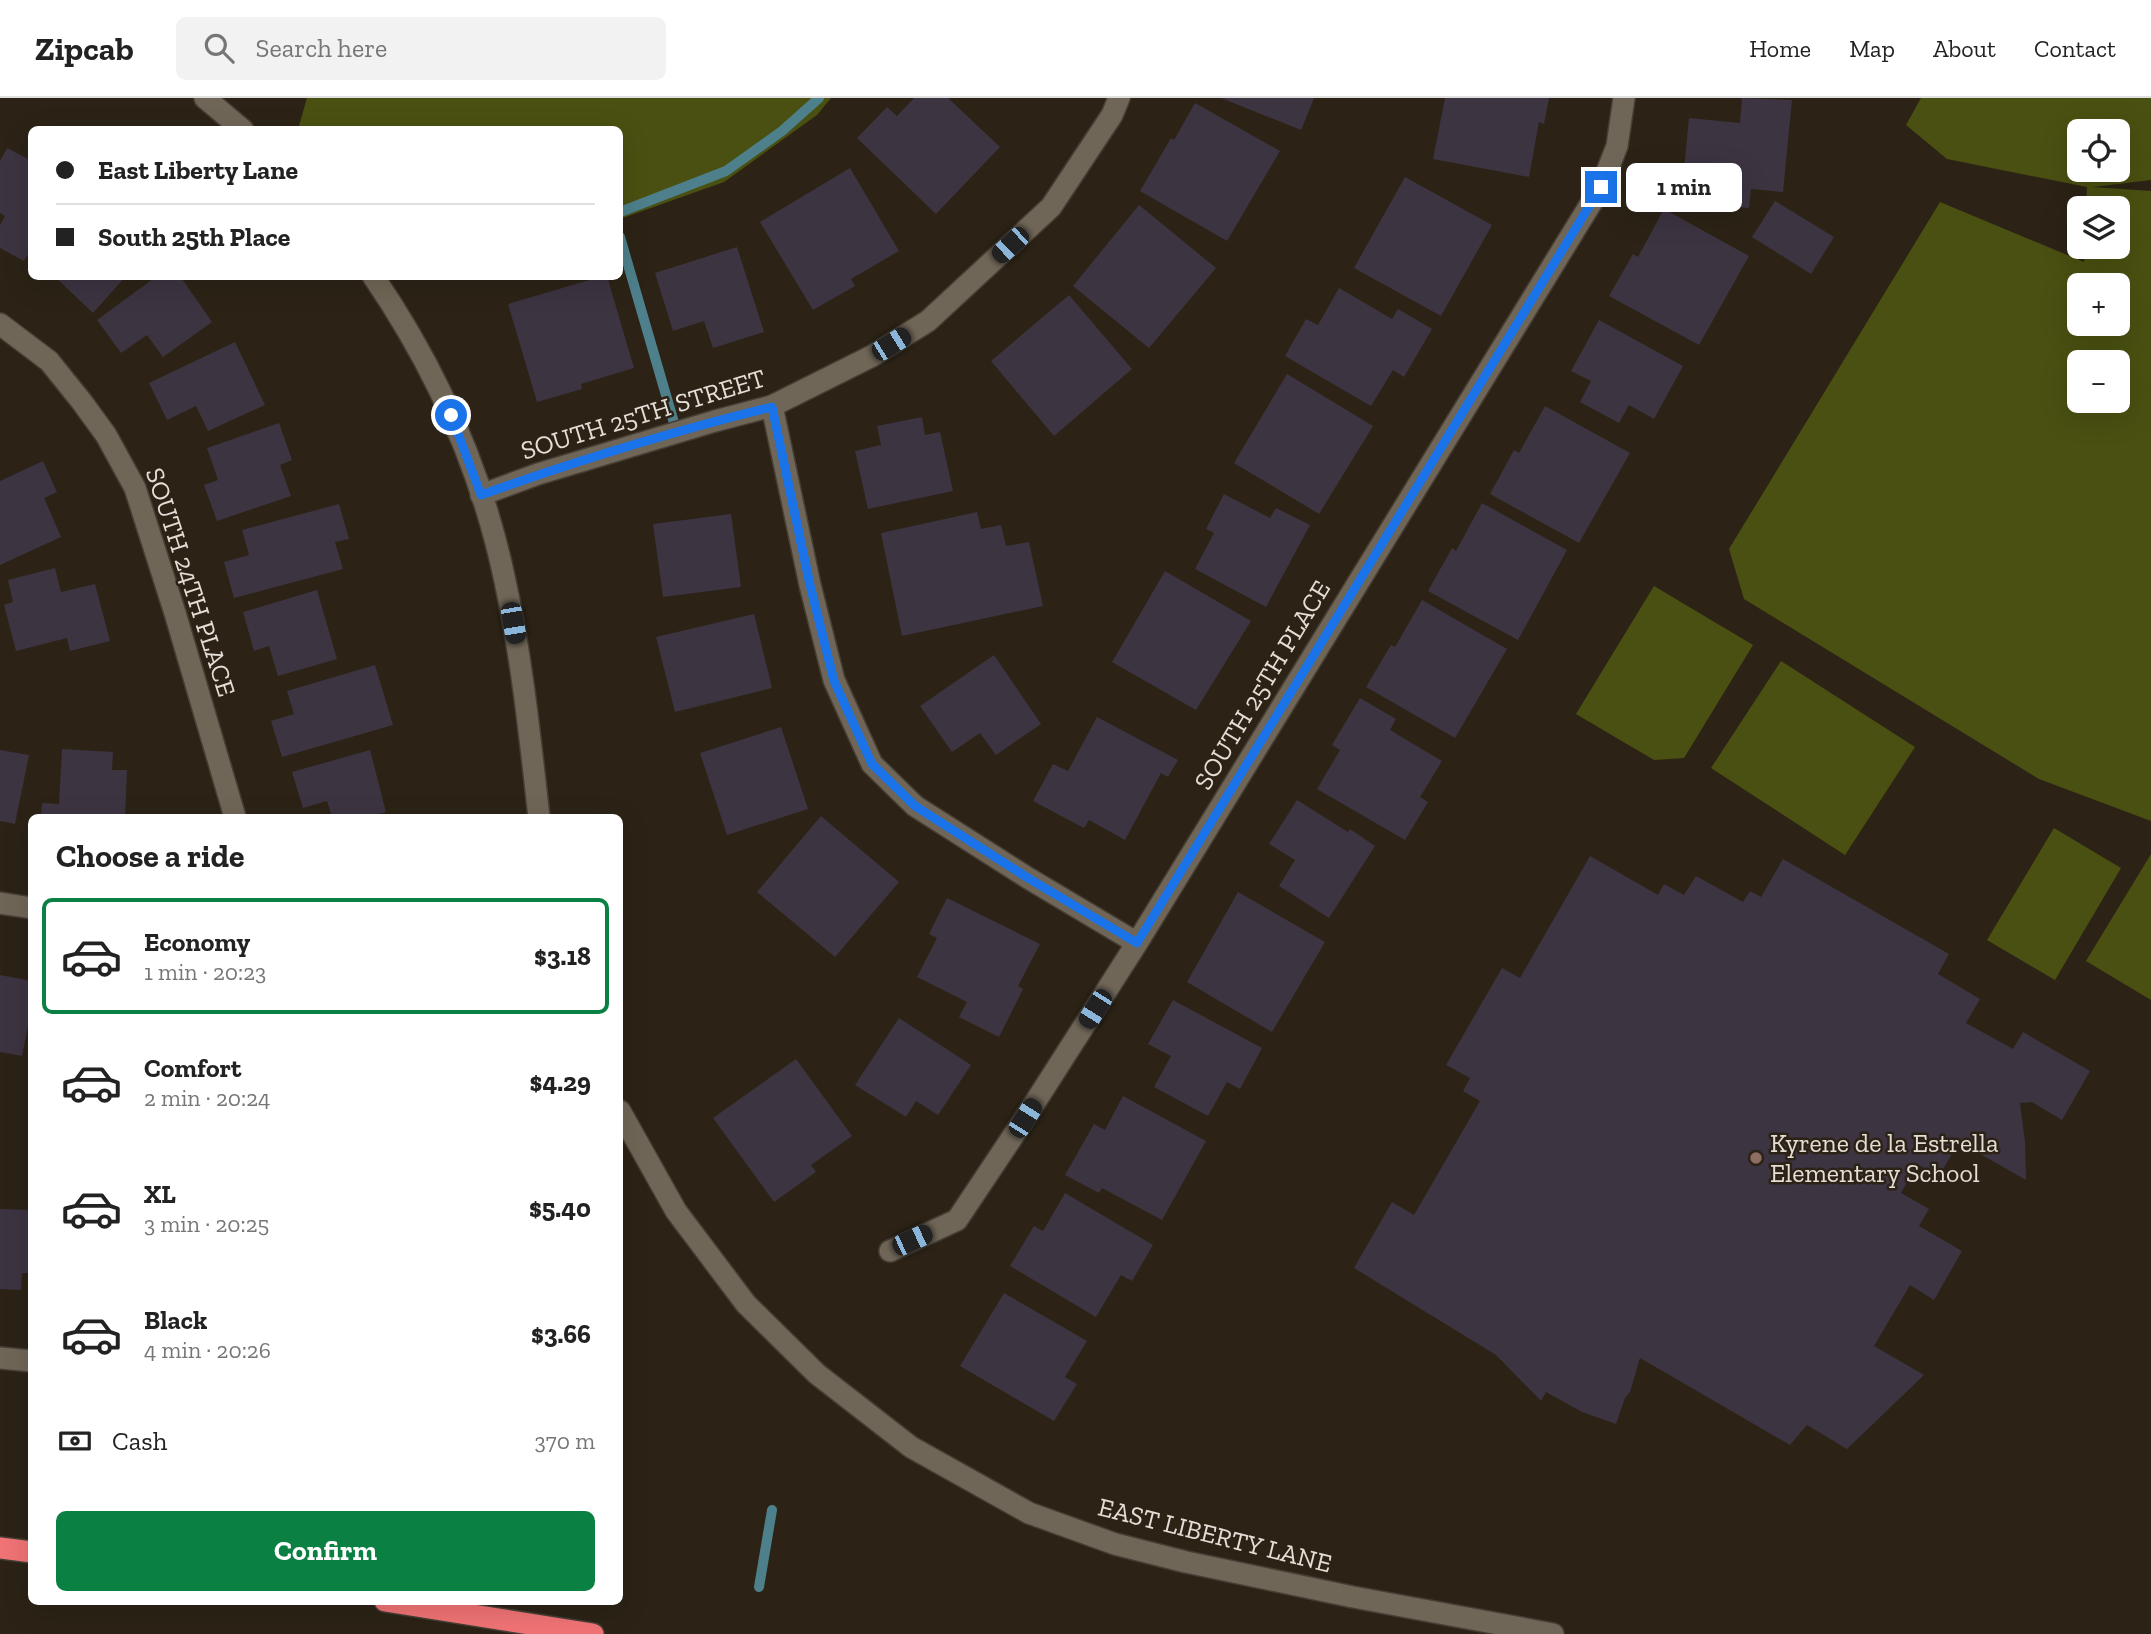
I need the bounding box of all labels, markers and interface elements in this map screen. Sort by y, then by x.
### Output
search box [176,17,666,80]
text: Zipcab [35,29,134,68]
icon: search [200,29,238,67]
text: Search here [256,32,387,64]
text: Home [1749,34,1811,63]
text: Map [1849,34,1895,63]
text: About [1933,34,1996,63]
text: Contact [2034,34,2116,63]
map controls [2067,119,2130,413]
button: locate [2067,119,2130,182]
text: East Liberty Lane [98,154,298,186]
callout: 1 min [1626,162,1741,212]
route end [1585,171,1617,203]
text: 1 min [1657,173,1711,201]
button: layers [2067,196,2130,259]
text: South 25th Place [98,221,290,253]
car [988,223,1033,267]
button: + [2067,273,2130,336]
car [868,324,915,364]
button: − [2067,350,2130,413]
street label: SOUTH 25TH STREET [517,362,769,466]
route start [435,399,467,431]
street label: SOUTH 24TH PLACE [139,464,243,700]
street label: SOUTH 25TH PLACE [1187,575,1337,795]
car [500,600,527,646]
text: Choose a ride [56,837,244,875]
icon: car [60,925,123,988]
text: Economy [144,926,250,958]
text: $3.18 [534,940,591,972]
text: 1 min · 20:23 [144,958,266,986]
car [1075,986,1116,1032]
icon: car [60,1051,123,1114]
text: Comfort [144,1052,241,1084]
text: $4.29 [530,1066,591,1098]
text: 2 min · 20:24 [144,1084,271,1112]
car [1005,1095,1046,1141]
place label: Kyrene de la Estrella Elementary School [1770,1127,1999,1189]
marker: Kyrene de la Estrella Elementary School [1748,1150,1764,1166]
icon: car [60,1177,123,1240]
text: XL [144,1178,176,1210]
text: $5.40 [529,1192,591,1224]
text: 3 min · 20:25 [144,1210,269,1238]
car [889,1222,936,1258]
icon: car [60,1303,123,1366]
text: Black [144,1304,207,1336]
text: $3.66 [531,1318,591,1350]
text: 4 min · 20:26 [144,1336,271,1364]
icon: cash [56,1422,94,1460]
text: Cash [112,1425,167,1457]
text: 370 m [535,1427,595,1455]
street label: EAST LIBERTY LANE [1095,1490,1335,1580]
button: Confirm [56,1511,595,1591]

